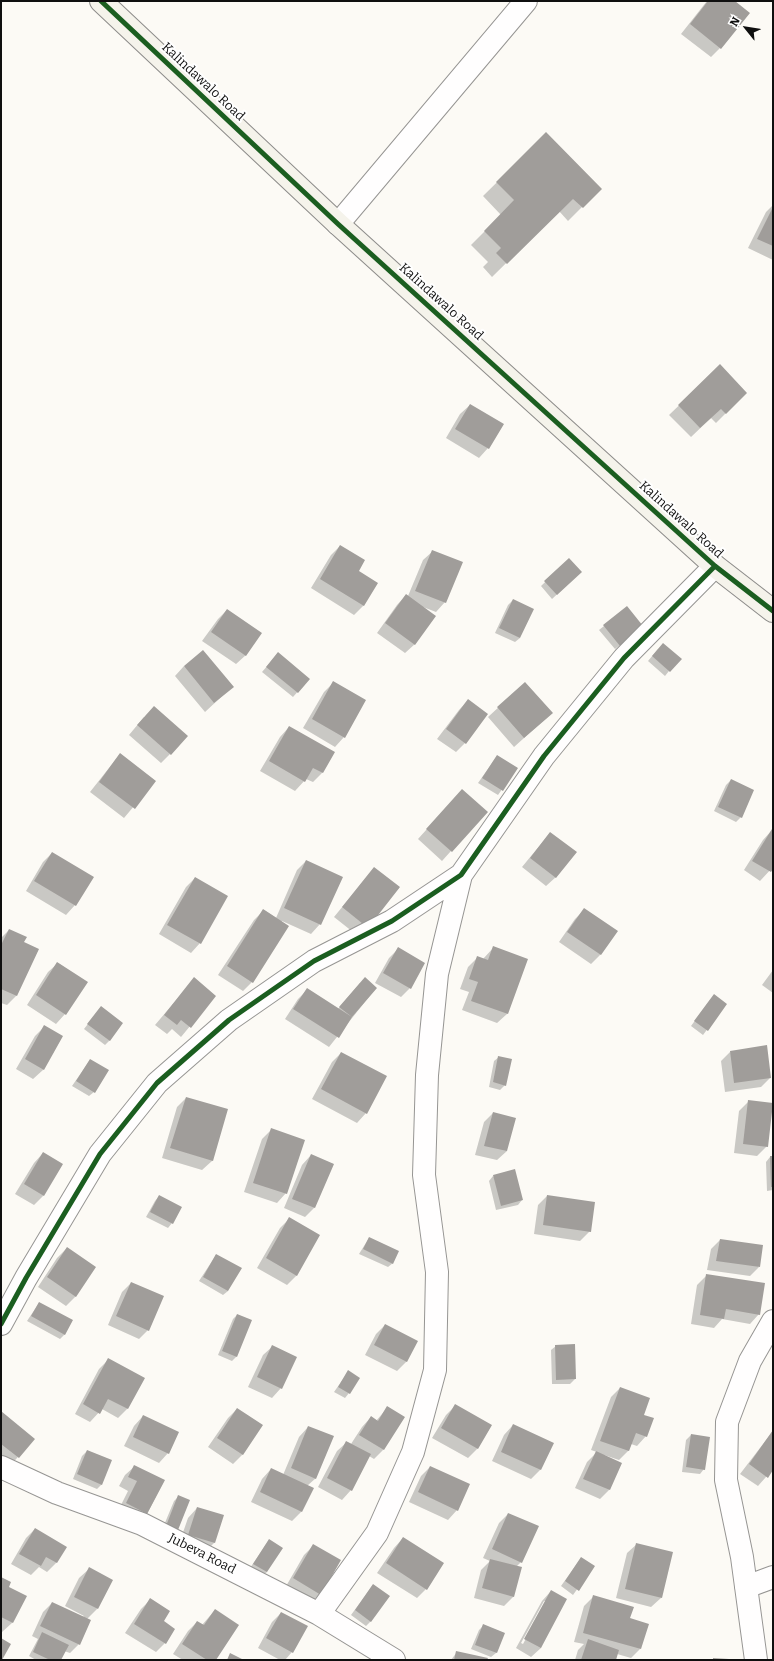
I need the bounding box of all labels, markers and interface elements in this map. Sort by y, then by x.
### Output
north arrow [726,8,766,48]
text: N [727,15,743,29]
street label: Kalindawalo Road [158,40,248,124]
street label: Kalindawalo Road [396,260,486,344]
street label: Kalindawalo Road [636,478,726,562]
street label: Jubeva Road [166,1530,238,1578]

